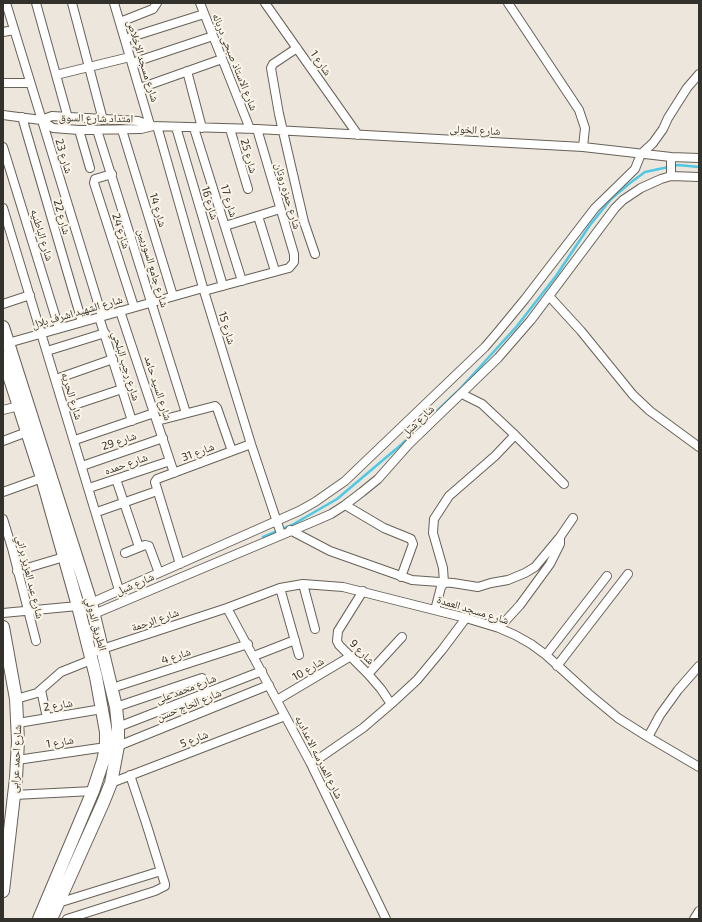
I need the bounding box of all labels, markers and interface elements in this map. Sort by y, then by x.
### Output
street label: شارع الاستاذ صبحى درباله [209,11,261,113]
street label: شارع مسجد الإخلاص [124,19,162,103]
street label: شارع 1 [308,48,334,78]
street label: امتداد شارع السوق [59,111,133,125]
street label: شارع الخولى [449,122,501,138]
street label: شارع 23 [52,137,76,175]
street label: شارع 25 [238,137,260,175]
street label: شارع حمزه روتان [272,161,304,231]
street label: شارع 17 [218,183,240,219]
street label: شارع 16 [199,185,221,221]
street label: شارع 14 [147,192,169,228]
street label: شارع 22 [51,198,73,236]
street label: شارع الباطنيه [28,207,56,263]
street label: شارع 24 [109,212,133,250]
street label: شارع جامع السوريين [135,227,171,309]
street label: شارع الشهيد اشرف بلال [30,293,124,331]
street label: شارع 15 [216,310,238,346]
street label: شارع رجب البلحي [109,330,143,402]
street label: شارع السيد حامد [141,354,175,422]
street label: شارع الحريه [59,371,85,421]
street label: شارع شبل [399,402,437,440]
street label: شارع 29 [100,429,138,453]
street label: شارع 31 [180,440,216,464]
street label: شارع حمده [103,450,149,478]
street label: شارع عبد العزيز براني [13,534,47,620]
street label: شارع شبل [114,570,156,598]
street label: شارع مسجد العمدة [435,593,511,627]
street label: الطريق الدولي [83,596,109,652]
street label: شارع الرحمة [130,606,180,634]
street label: شارع 9 [347,637,377,667]
street label: شارع 4 [160,645,192,667]
street label: شارع 10 [290,654,326,684]
street label: شارع محمد على [154,671,218,707]
street label: شارع الحاج حسن [155,686,223,724]
street label: شارع 2 [42,696,74,714]
street label: شارع المدرسه الاعداديه [292,713,346,801]
street label: شارع احمد عرابى [8,725,24,793]
street label: شارع 5 [178,728,210,750]
street label: شارع 1 [45,733,75,751]

